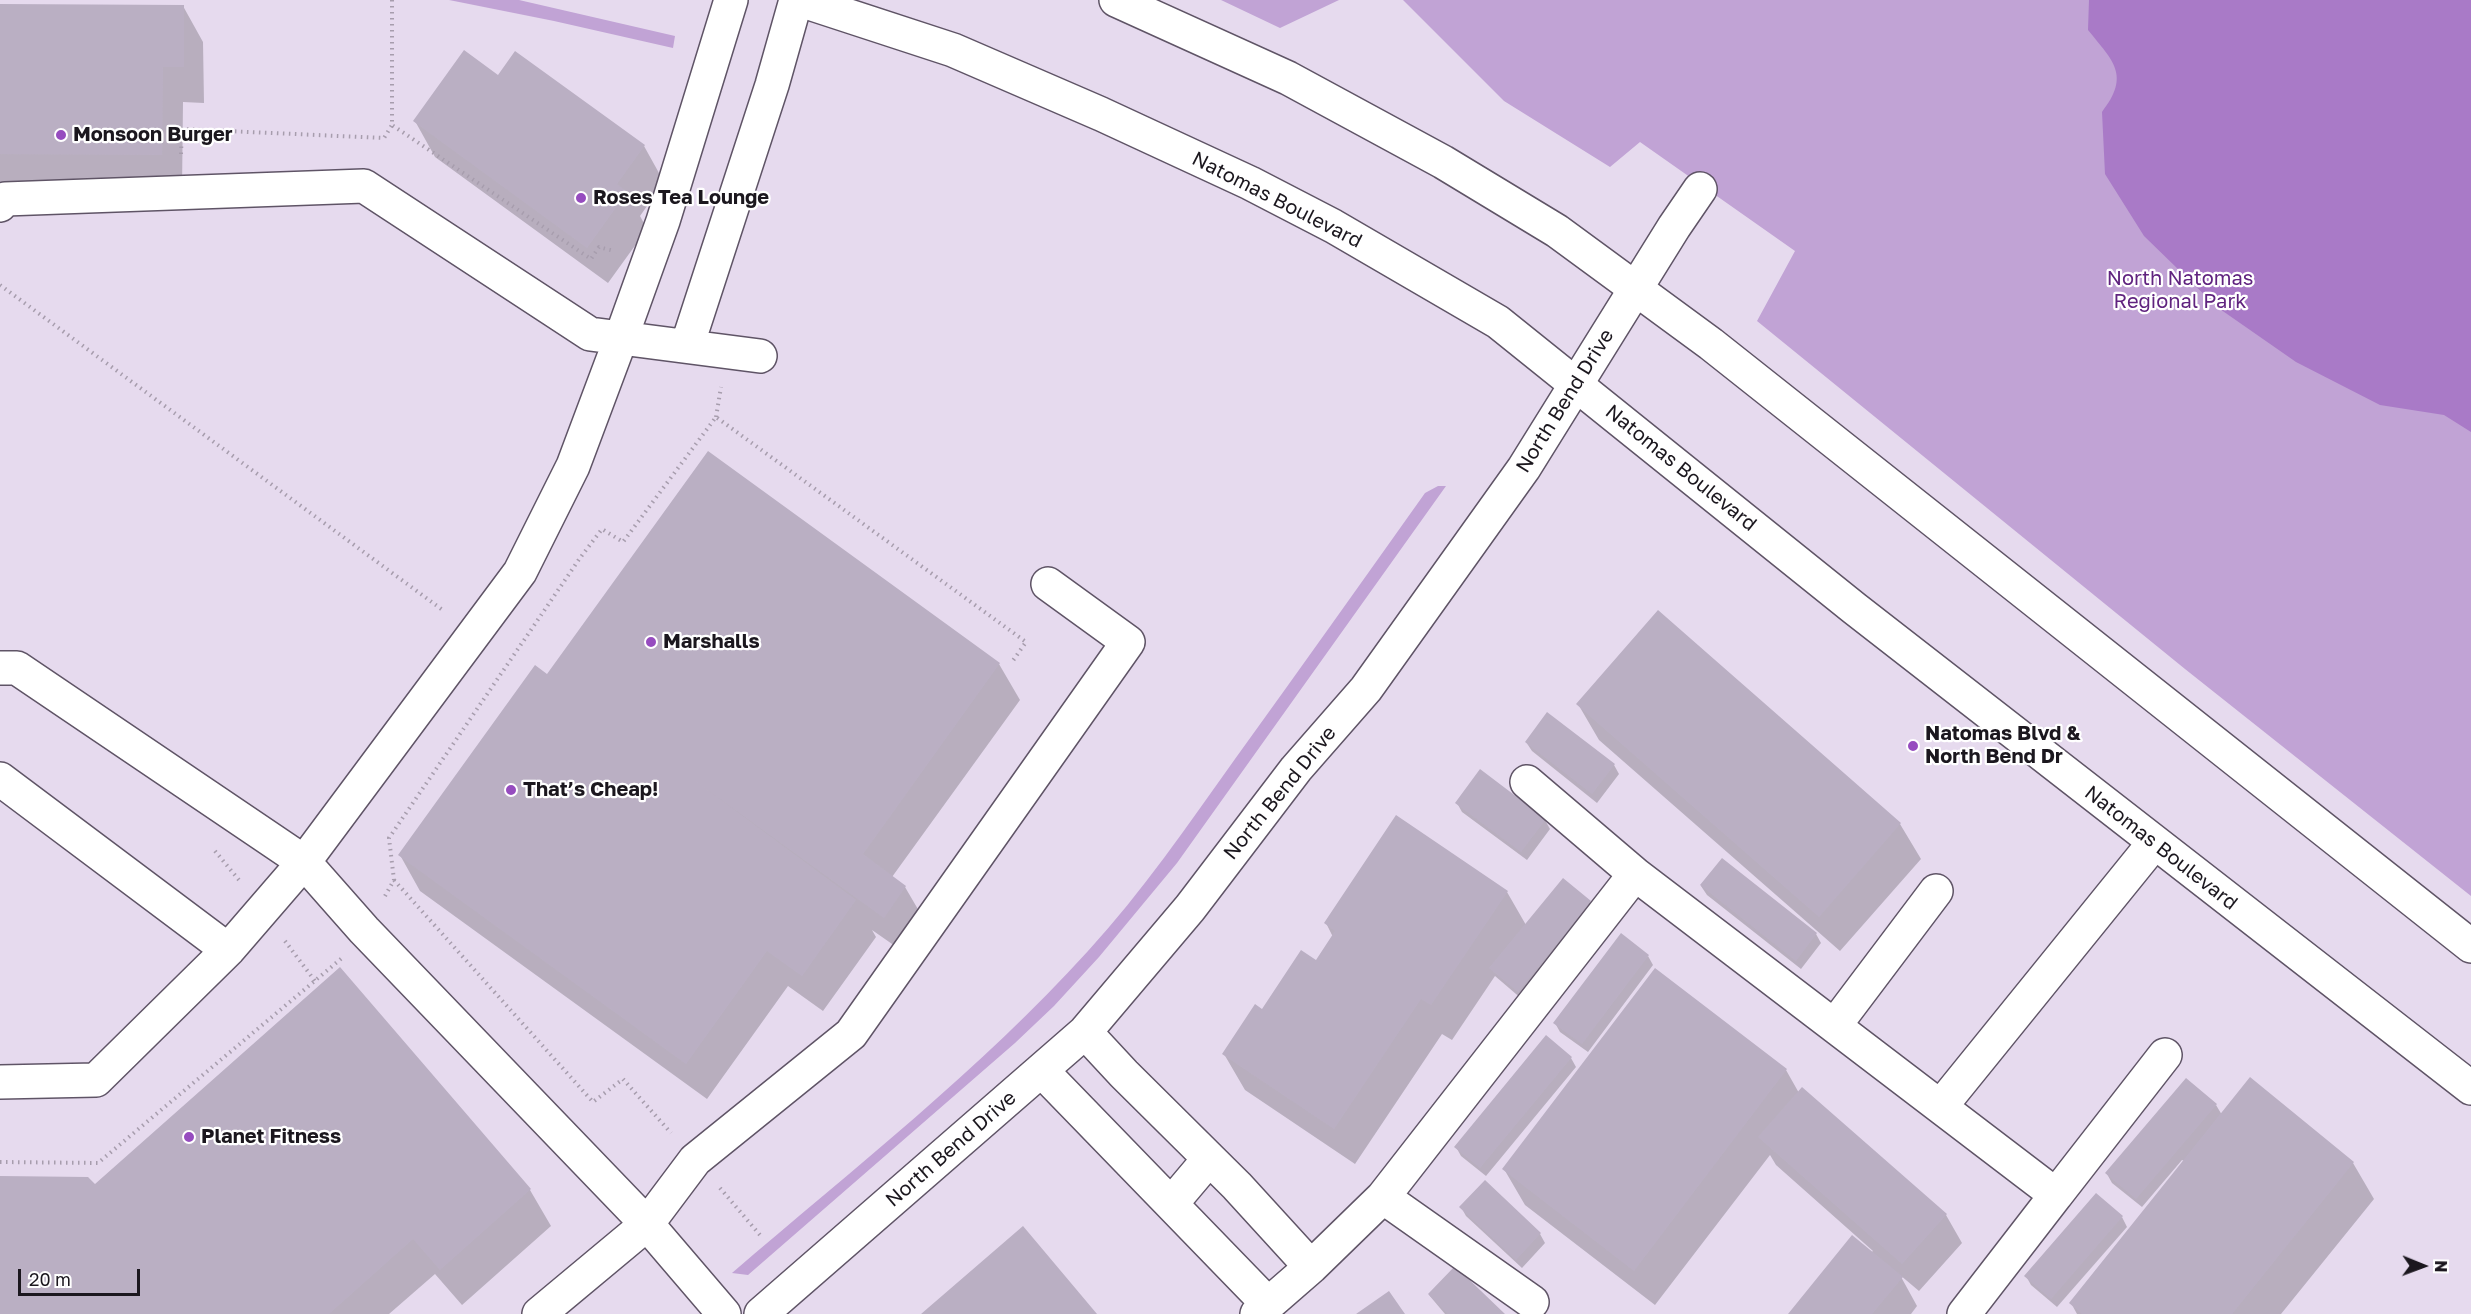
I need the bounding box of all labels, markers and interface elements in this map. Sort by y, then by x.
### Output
place label: Monsoon Burger [73,123,233,147]
marker: Monsoon Burger [54,128,68,142]
street label: Natomas Boulevard [1188,147,1366,253]
place label: Roses Tea Lounge [593,186,769,210]
marker: Roses Tea Lounge [574,191,588,205]
park label: North Natomas Regional Park [2107,267,2253,314]
street label: North Bend Drive [1511,325,1619,477]
street label: Natomas Boulevard [1601,400,1761,536]
place label: Marshalls [663,630,760,654]
marker: Marshalls [644,635,658,649]
street label: North Bend Drive [1219,721,1341,865]
place label: Natomas Blvd & North Bend Dr [1925,722,2081,769]
marker: Natomas Blvd & North Bend Dr [1906,739,1920,753]
place label: That’s Cheap! [523,778,658,802]
street label: Natomas Boulevard [2080,781,2242,915]
marker: That’s Cheap! [504,783,518,797]
street label: North Bend Drive [881,1086,1021,1212]
place label: Planet Fitness [201,1125,341,1149]
marker: Planet Fitness [182,1130,196,1144]
north arrow [2393,1236,2453,1296]
scale bar [21,1257,142,1295]
text: N [2431,1260,2451,1273]
text: 20 m [29,1268,71,1290]

